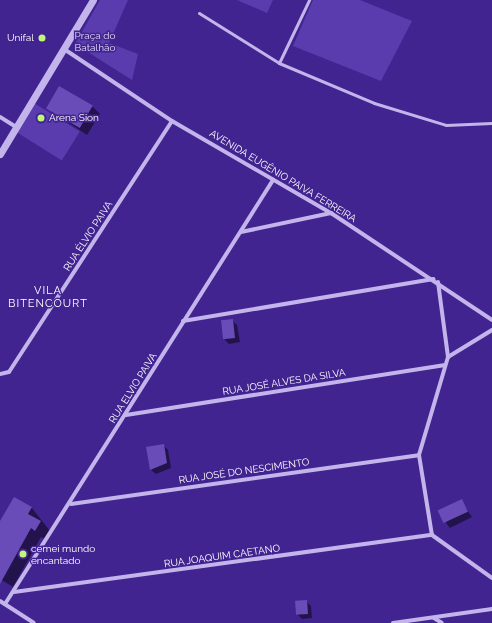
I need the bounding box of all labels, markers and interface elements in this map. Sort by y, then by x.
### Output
park label: Praça do Batalhão [75,29,115,52]
place label: Unifal [7,32,34,44]
marker: Unifal [37,33,47,43]
place label: Arena Sion [49,112,99,124]
marker: Arena Sion [36,113,46,123]
street label: AVENIDA EUGÊNIO PAIVA FERREIRA [207,127,359,225]
street label: RUA ÉLVIO PAIVA [61,199,115,273]
district label: VILA BITENCOURT [8,285,88,311]
street label: RUA ELVIO PAIVA [106,350,160,426]
street label: RUA JOSÉ ALVES DA SILVA [221,366,347,398]
street label: RUA JOSÉ DO NESCIMENTO [178,456,310,486]
place label: cemei mundo encantado [31,542,95,566]
street label: RUA JOAQUIM CAETANO [163,542,281,570]
marker: cemei mundo encantado [18,549,28,559]

